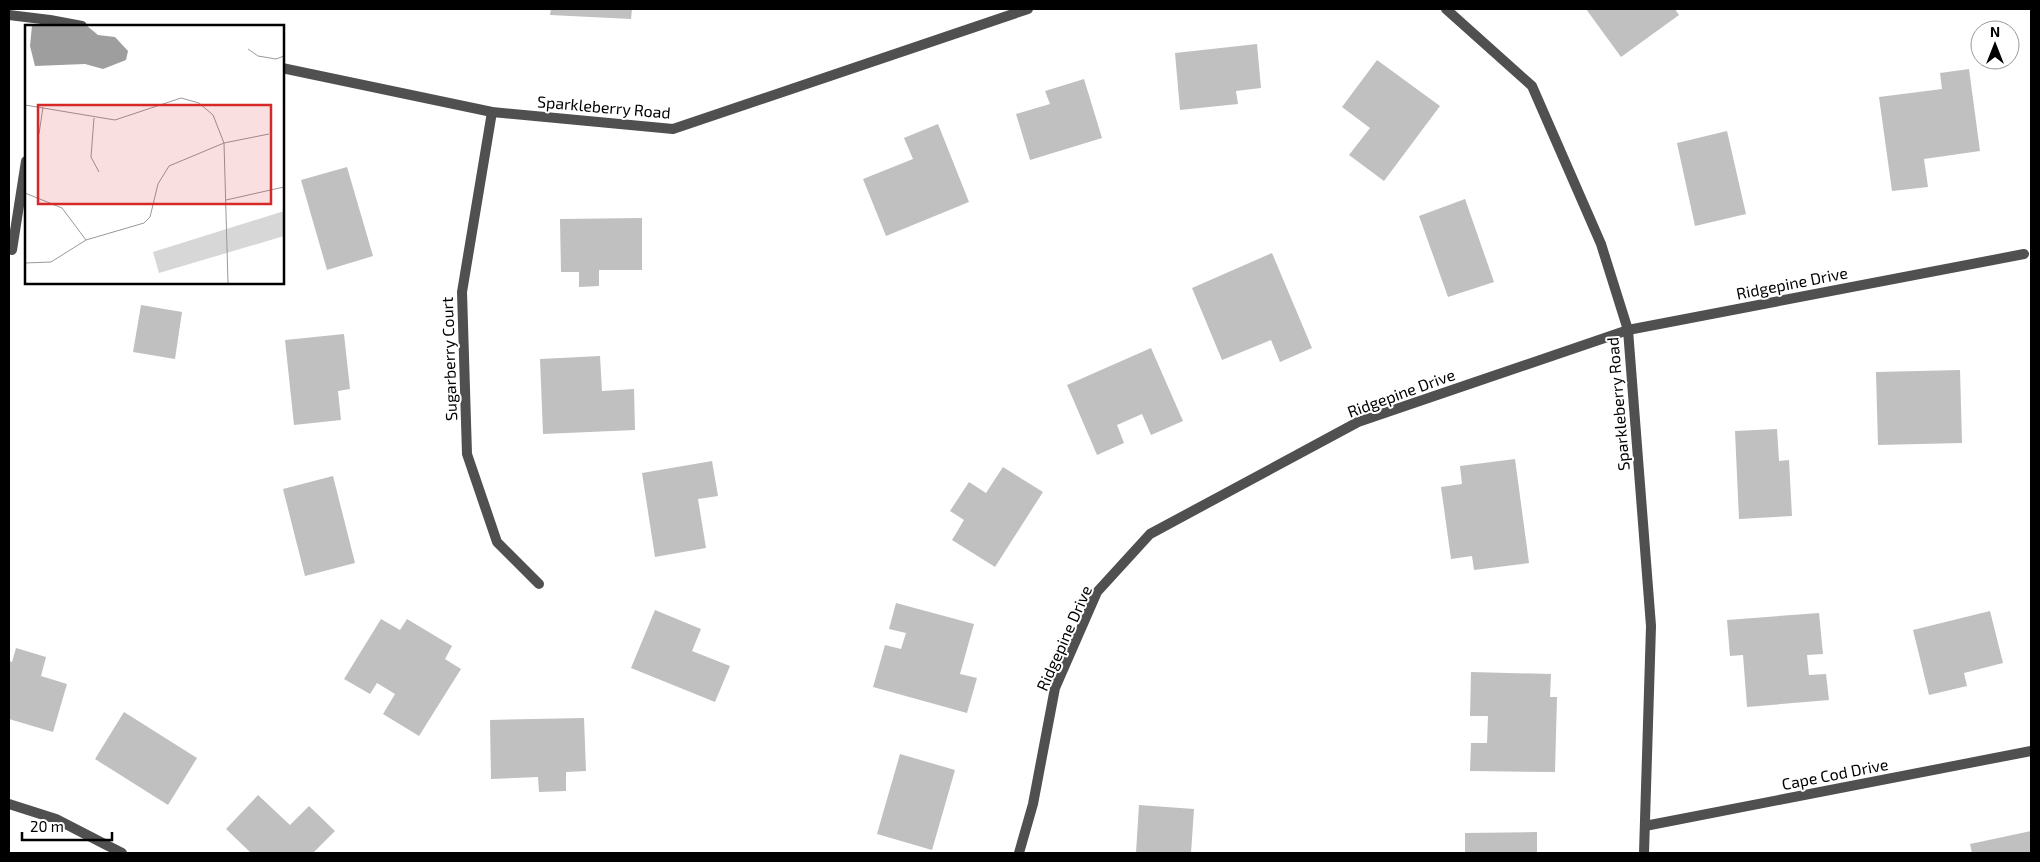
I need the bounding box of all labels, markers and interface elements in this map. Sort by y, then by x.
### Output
north arrow [1970,20,2020,70]
text: N [1990,23,2000,40]
inset map [25,25,284,284]
street label: Sparkleberry Road [536,91,672,122]
street label: Ridgepine Drive [1735,262,1849,303]
street label: Sugarberry Court [437,297,460,421]
street label: Sparkleberry Road [1602,336,1633,472]
street label: Ridgepine Drive [1344,364,1457,421]
street label: Ridgepine Drive [1032,582,1095,693]
street label: Cape Cod Drive [1780,754,1890,793]
scale bar [22,810,112,842]
text: 20 m [30,817,64,835]

